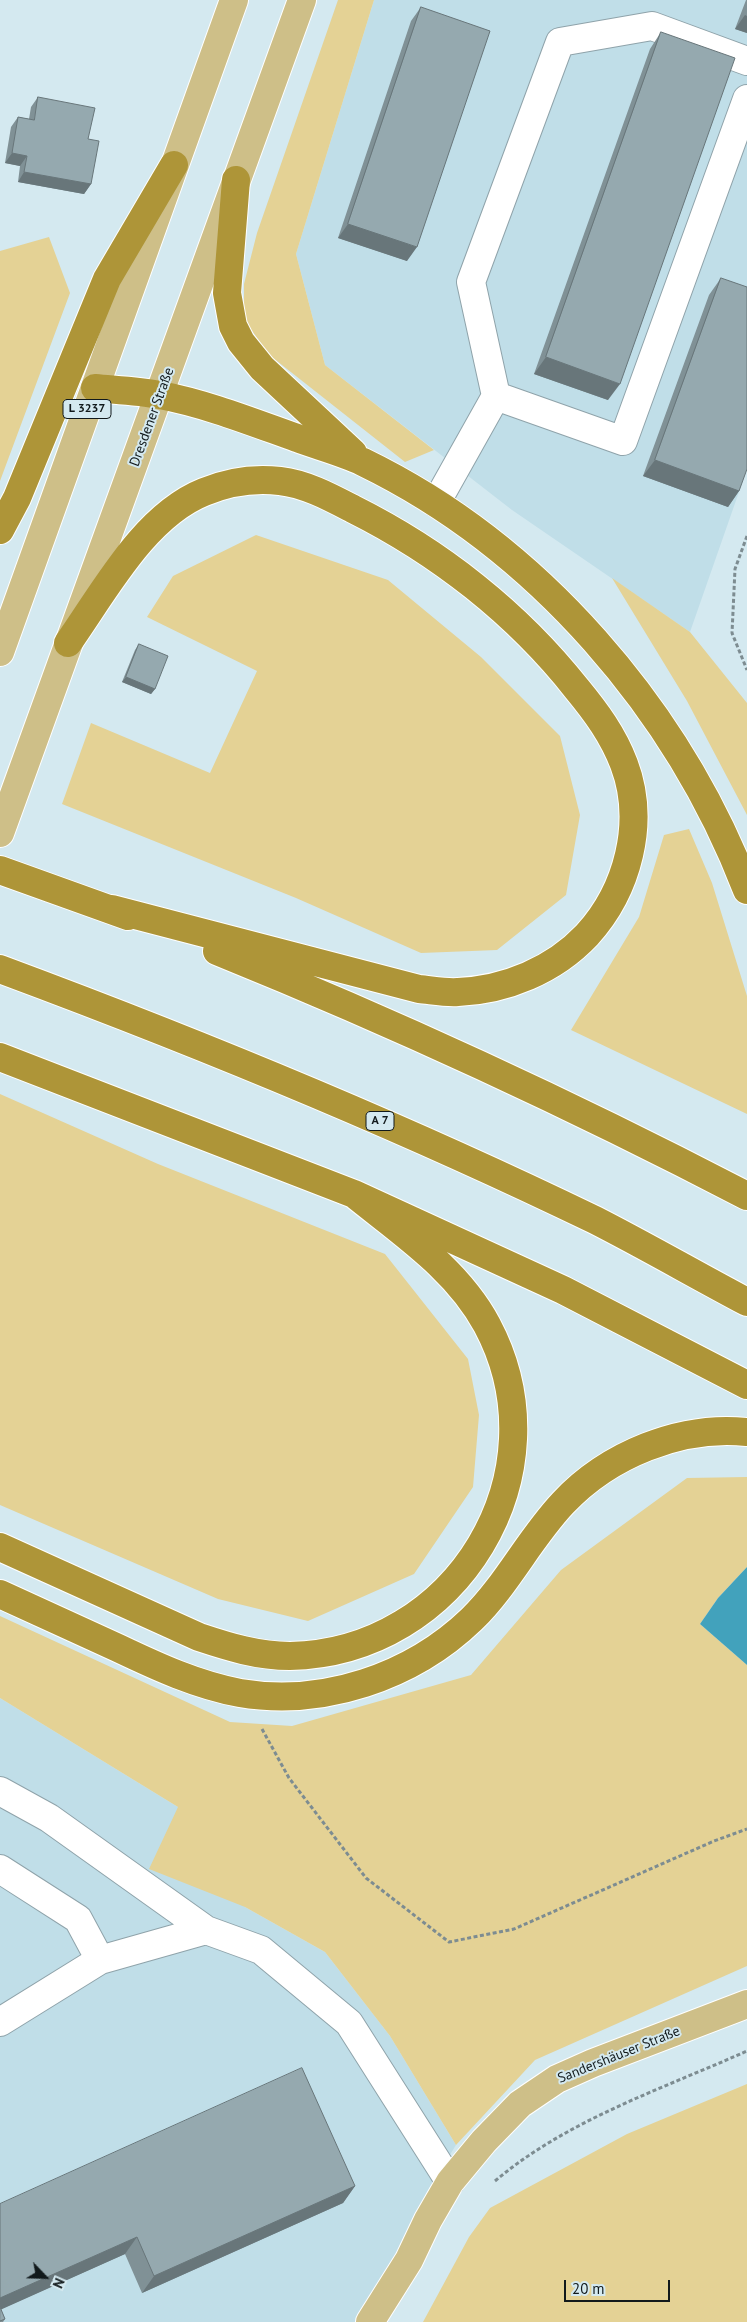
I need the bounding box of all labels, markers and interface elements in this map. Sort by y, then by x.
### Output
street label: Dresdener Straße [126,365,178,469]
road number: L 3237 [63,399,111,418]
road number: A 7 [366,1112,394,1130]
street label: Sandershäuser Straße [555,2023,683,2087]
north arrow [20,2252,70,2302]
scale bar [567,2270,673,2302]
text: N [49,2275,69,2291]
text: 20 m [572,2279,605,2298]

